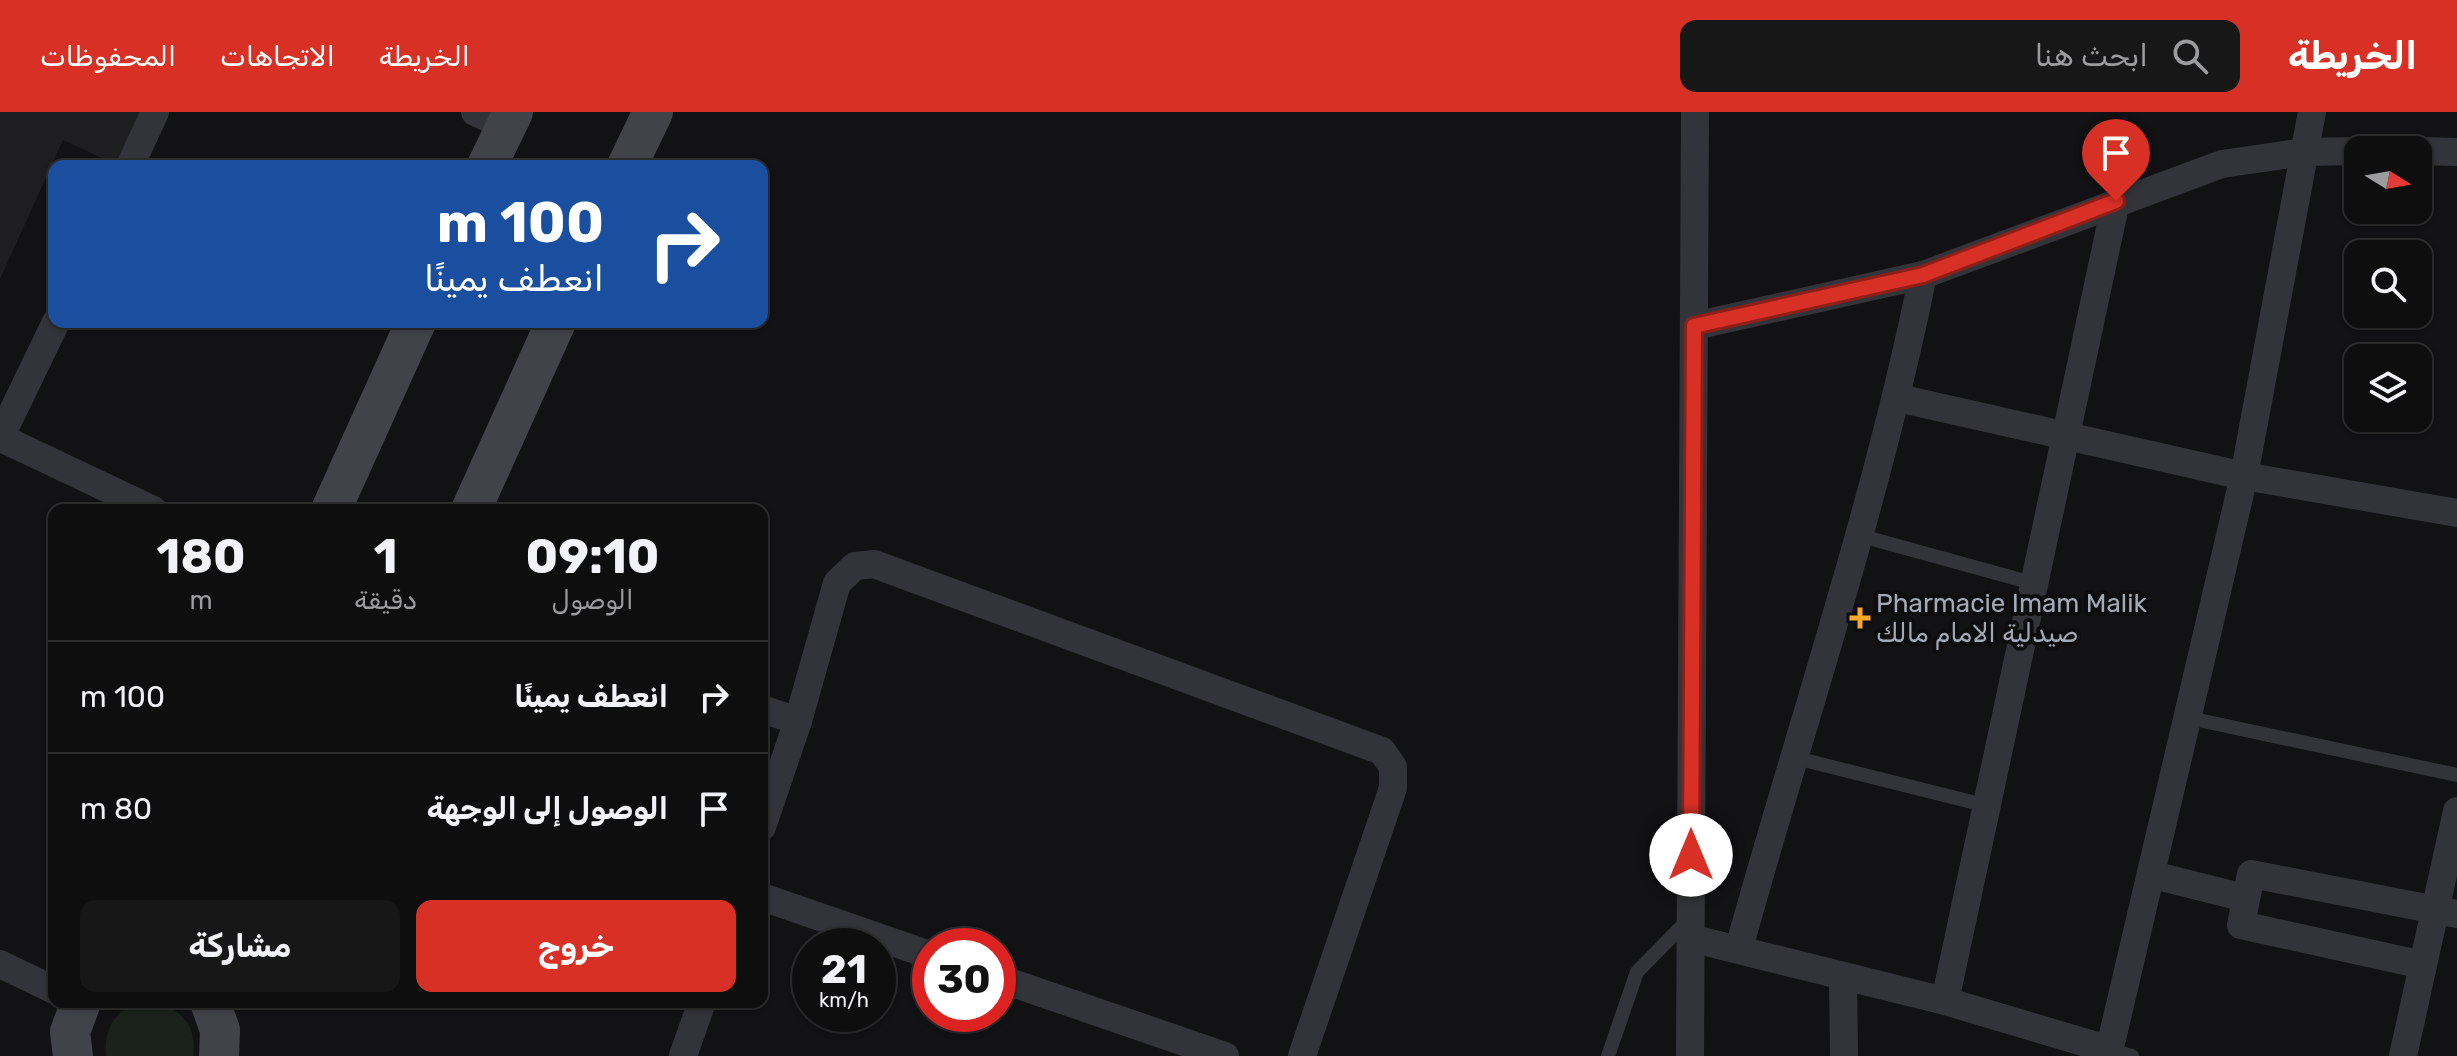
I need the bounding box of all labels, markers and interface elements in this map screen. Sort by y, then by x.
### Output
search box [1680,20,2240,92]
text: الخريطة [2288,33,2417,79]
icon: search [2168,34,2212,78]
text: ابحث هنا [2035,38,2148,74]
text: المحفوظات [40,40,176,73]
text: الاتجاهات [220,40,335,73]
text: الخريطة [379,40,470,73]
pin [2082,119,2150,201]
icon: arrive [2094,131,2138,175]
north arrow [2344,136,2432,224]
map controls [2344,136,2432,432]
text: 100 m [437,190,604,256]
icon: right [632,192,736,296]
button: search [2344,240,2432,328]
text: انعطف يمينًا [424,257,604,300]
button: layers [2344,344,2432,432]
text: 180 [157,528,246,585]
text: 1 [374,528,397,585]
text: 09:10 [526,528,659,585]
text: m [190,585,213,616]
text: دقيقة [354,585,417,616]
text: الوصول [552,585,633,616]
place label: Pharmacie Imam Malik صيدلية الامام مالك [1876,588,2147,650]
marker: Pharmacie Imam Malik صيدلية الامام مالك [1851,609,1869,627]
icon: right [692,675,736,719]
text: 100 m [80,679,165,715]
text: انعطف يمينًا [514,679,668,715]
icon: arrive [692,787,736,831]
text: 80 m [80,791,152,827]
text: الوصول إلى الوجهة [427,791,668,827]
position arrow [1649,813,1733,897]
button: مشاركة [80,900,400,992]
button: خروج [416,900,736,992]
speed limit sign: 30 [912,928,1016,1032]
text: 21 [821,946,867,993]
text: km/h [819,988,869,1012]

